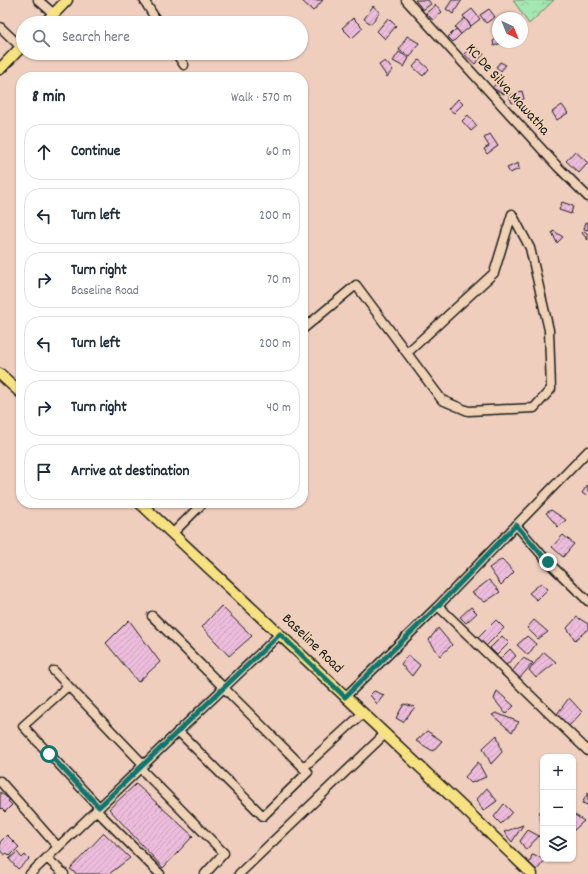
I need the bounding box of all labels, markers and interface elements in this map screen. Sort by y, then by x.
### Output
north arrow [492,12,528,48]
search box [16,16,308,60]
icon: search [30,27,52,49]
text: Search here [62,27,130,49]
street label: KC De Silva Mawatha [460,39,555,142]
text: 8 min [32,86,65,110]
text: Walk · 570 m [231,89,292,108]
icon: ahead [33,141,55,163]
text: Continue [71,141,120,163]
text: 60 m [266,143,291,162]
icon: left [33,205,55,227]
text: Turn left [71,205,120,227]
text: 200 m [259,207,291,226]
text: Turn right [71,260,127,282]
icon: right [33,269,55,291]
text: 70 m [267,271,291,290]
text: Baseline Road [71,282,139,301]
icon: left [33,333,55,355]
text: Turn left [71,333,120,355]
text: 200 m [259,335,291,354]
icon: right [33,397,55,419]
text: Turn right [71,397,127,419]
text: 40 m [267,399,291,418]
icon: arrive [33,461,55,483]
text: Arrive at destination [71,461,189,483]
route end [539,553,557,571]
street label: Baseline Road [276,609,348,679]
route start [40,745,58,763]
map controls [540,754,576,862]
button: + [540,754,576,790]
button: − [540,790,576,826]
button: layers [540,826,576,862]

